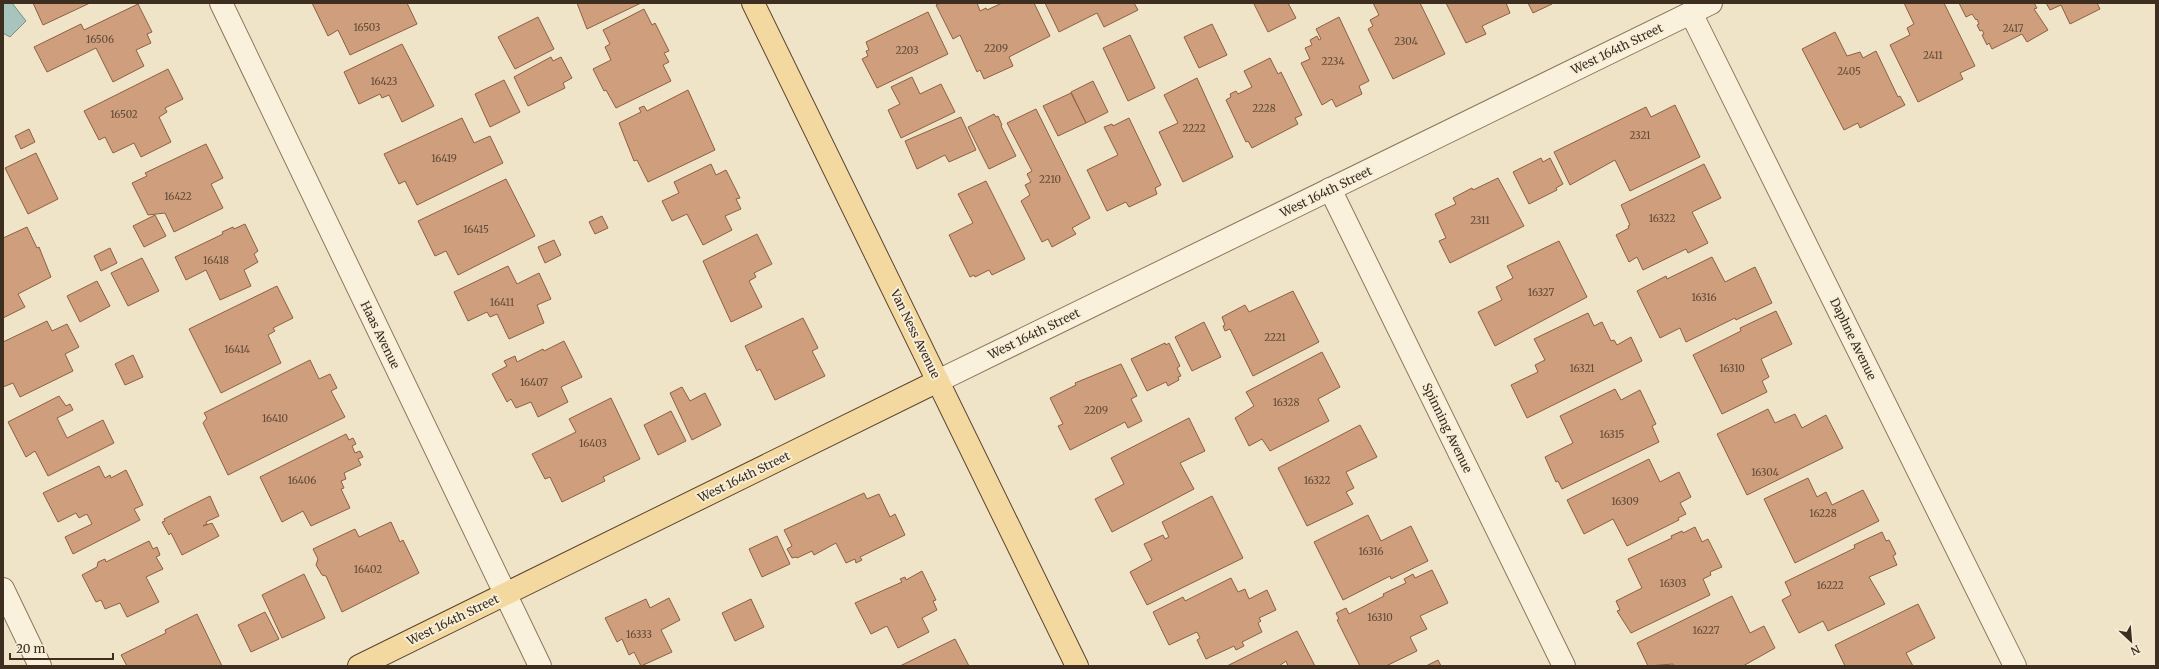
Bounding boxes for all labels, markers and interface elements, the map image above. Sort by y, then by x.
street label: West 164th Street [1568,20,1665,78]
house number: 16503 [353,21,381,34]
house number: 2417 [2003,22,2024,35]
house number: 16506 [86,33,114,46]
house number: 2304 [1394,35,1418,48]
house number: 2209 [984,42,1008,55]
house number: 2203 [895,44,919,57]
house number: 2411 [1923,49,1943,62]
house number: 2234 [1321,55,1345,68]
house number: 2405 [1837,65,1861,78]
house number: 16423 [370,75,398,88]
house number: 2228 [1252,102,1276,115]
house number: 16502 [110,108,138,121]
house number: 2222 [1182,122,1206,135]
house number: 2321 [1629,129,1651,142]
house number: 16419 [431,152,457,165]
street label: West 164th Street [1277,163,1374,221]
house number: 2210 [1039,173,1061,186]
house number: 16422 [164,190,192,203]
house number: 16322 [1649,212,1675,225]
house number: 2311 [1470,214,1490,227]
house number: 16415 [463,223,489,236]
house number: 16418 [203,254,229,267]
street label: Van Ness Avenue [887,286,943,381]
house number: 16327 [1528,286,1554,299]
house number: 16316 [1691,291,1717,304]
street label: Daphne Avenue [1827,295,1880,382]
house number: 16411 [490,296,515,309]
street label: Haas Avenue [358,299,403,371]
street label: West 164th Street [985,305,1082,363]
house number: 2221 [1264,331,1286,344]
house number: 16414 [224,343,250,356]
house number: 16321 [1569,362,1595,375]
house number: 16310 [1719,362,1745,375]
house number: 16407 [520,376,548,389]
street label: Spinning Avenue [1419,380,1476,475]
house number: 16328 [1273,396,1299,409]
house number: 2209 [1084,404,1108,417]
house number: 16410 [262,412,288,425]
house number: 16315 [1600,428,1625,441]
house number: 16403 [579,437,607,450]
street label: West 164th Street [695,448,792,506]
house number: 16304 [1751,466,1779,479]
house number: 16406 [288,474,316,487]
house number: 16322 [1304,474,1330,487]
house number: 16309 [1611,495,1639,508]
house number: 16228 [1809,507,1837,520]
house number: 16316 [1358,545,1384,558]
house number: 16402 [354,563,382,576]
house number: 16303 [1660,577,1687,590]
house number: 16222 [1816,579,1844,592]
street label: West 164th Street [404,591,501,649]
house number: 16310 [1367,611,1393,624]
north arrow [2111,621,2151,661]
house number: 16227 [1693,624,1720,637]
house number: 16333 [626,628,652,641]
scale bar [10,635,113,661]
text: 20 m [16,641,45,656]
text: N [2128,642,2142,658]

